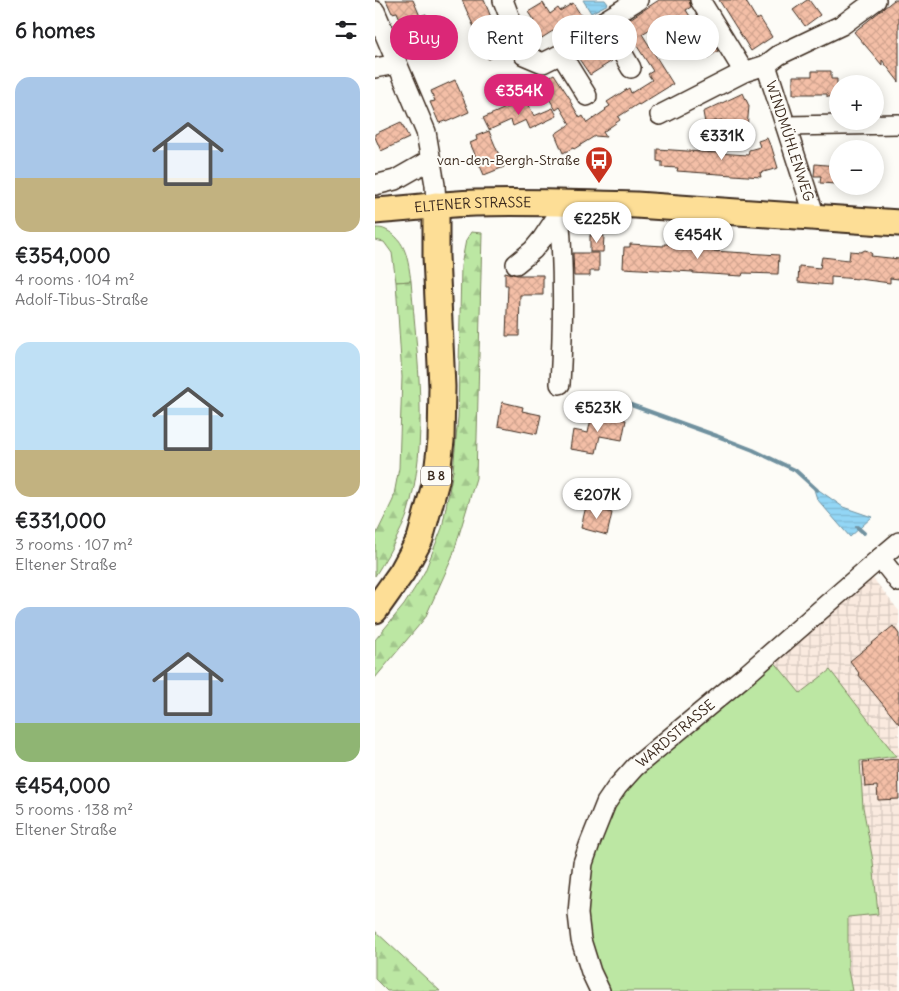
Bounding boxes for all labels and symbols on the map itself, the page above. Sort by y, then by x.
pin: €354K [484,74,554,116]
street label: WINDMÜHLENWEG [762,78,818,204]
pin: €331K [687,119,757,161]
bus stop icon: van-den-Bergh-Straße [584,145,614,184]
place label: van-den-Bergh-Straße [437,151,580,169]
street label: ELTENER STRASSE [413,193,531,217]
pin: €225K [562,202,632,244]
pin: €454K [663,218,733,260]
pin: €523K [563,390,633,433]
road number: B 8 [421,466,451,486]
pin: €207K [562,478,632,520]
street label: WARDSTRASSE [632,696,718,771]

